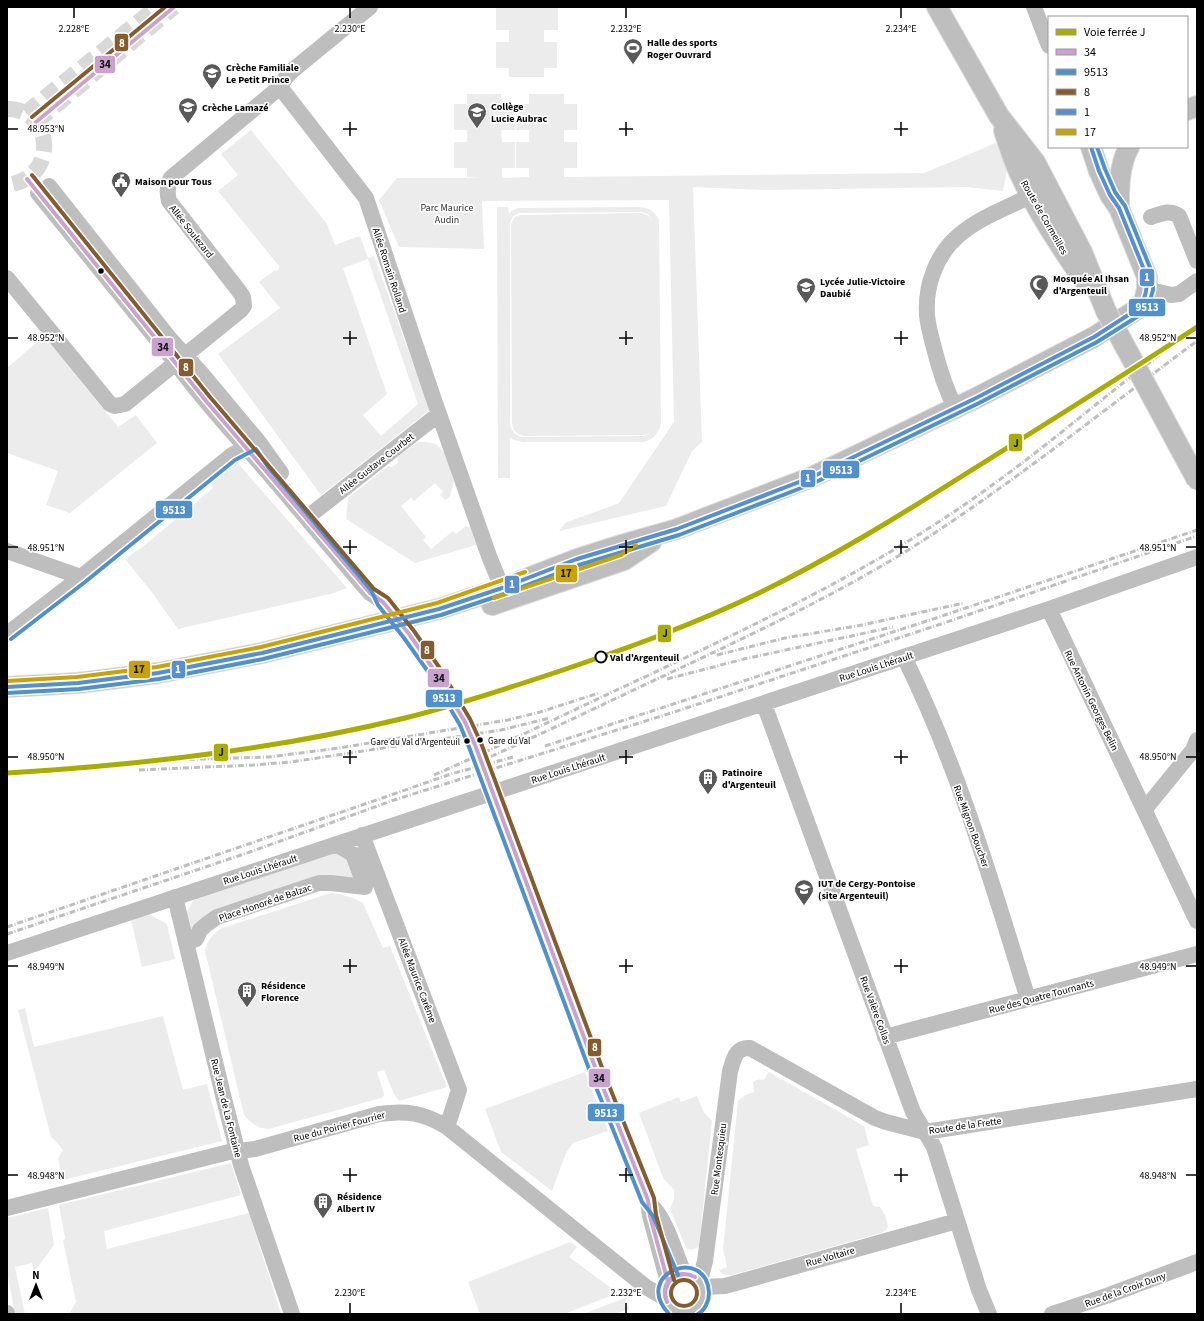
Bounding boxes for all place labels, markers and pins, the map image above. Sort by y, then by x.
place label: Halle des sports Roger Ouvrard [647,36,718,62]
sports icon: Halle des sports Roger Ouvrard [622,37,644,65]
place label: Crèche Familiale Le Petit Prince [226,61,299,87]
school or university icon: Crèche Familiale Le Petit Prince [201,62,223,90]
school or university icon: Crèche Lamazé [177,96,199,124]
place label: Collège Lucie Aubrac [491,100,547,126]
place label: Crèche Lamazé [202,101,268,115]
school or university icon: Collège Lucie Aubrac [466,101,488,129]
public building icon: Maison pour Tous [110,170,132,198]
place label: Maison pour Tous [135,175,212,189]
unlabelled marker [96,266,106,276]
place label: Mosquée Al Ihsan d'Argenteuil [1053,272,1129,298]
mosque icon: Mosquée Al Ihsan d'Argenteuil [1028,273,1050,301]
place label: Lycée Julie-Victoire Daubié [820,275,905,301]
school or university icon: Lycée Julie-Victoire Daubié [795,276,817,304]
marker: Val d'Argenteuil [594,650,608,664]
place label: Val d'Argenteuil [609,651,679,665]
marker: Gare du Val [475,735,485,745]
place label: Gare du Val [488,735,530,748]
place label: Gare du Val d'Argenteuil [371,736,460,749]
marker: Gare du Val d'Argenteuil [462,736,472,746]
place label: Patinoire d'Argenteuil [722,766,776,792]
building icon: Patinoire d'Argenteuil [697,767,719,795]
place label: IUT de Cergy-Pontoise (site Argenteuil) [818,877,916,903]
school or university icon: IUT de Cergy-Pontoise (site Argenteuil) [793,878,815,906]
place label: Résidence Florence [261,979,306,1005]
building icon: Résidence Florence [236,980,258,1008]
place label: Résidence Albert IV [336,1190,382,1216]
building icon: Résidence Albert IV [312,1191,334,1219]

